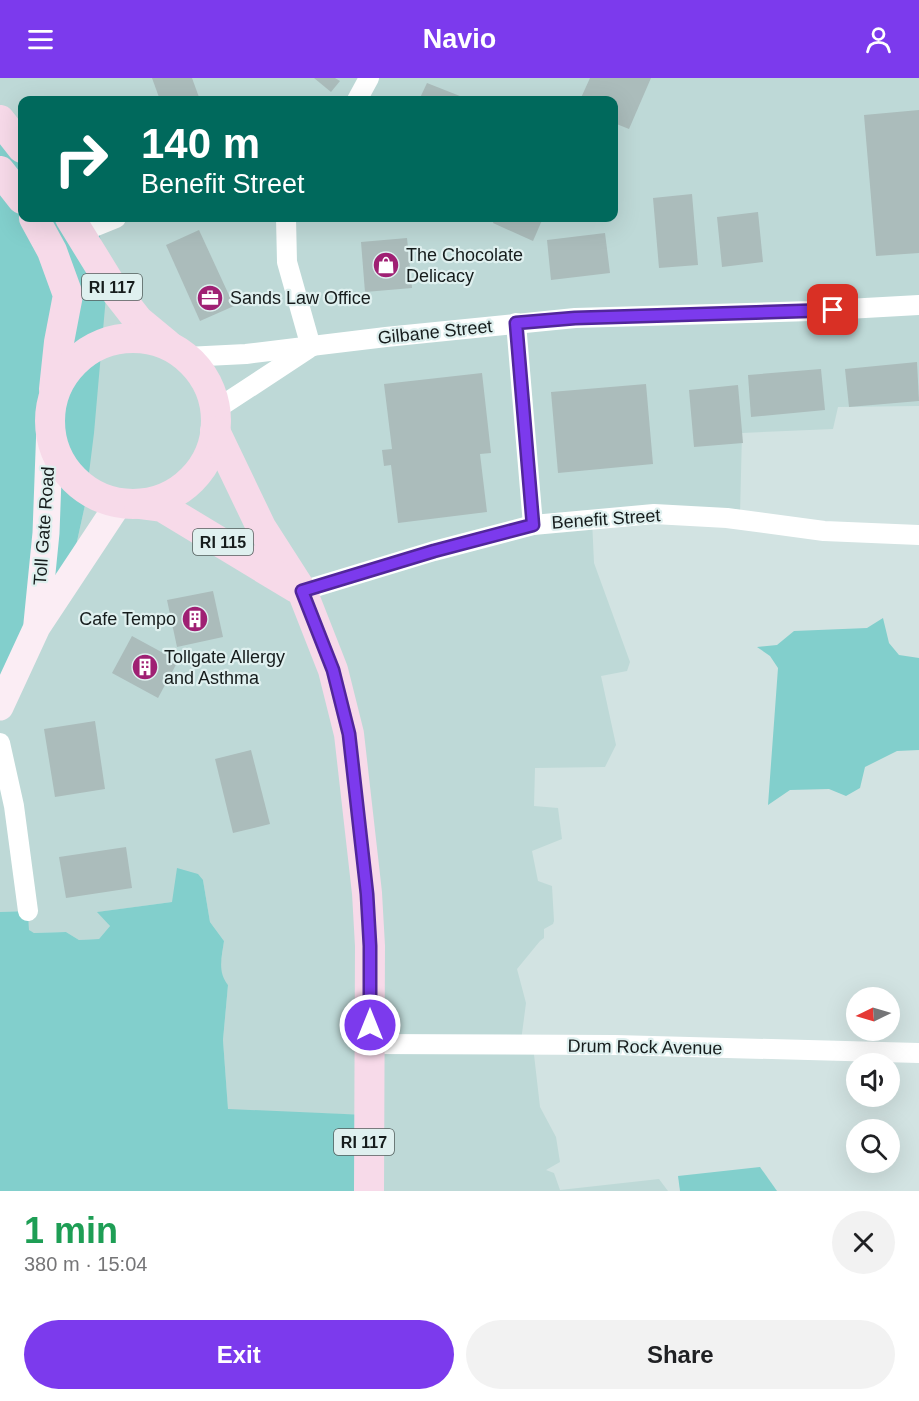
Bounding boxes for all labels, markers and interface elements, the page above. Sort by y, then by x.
icon: menu [24,23,57,56]
icon: person [862,23,895,56]
text: Navio [423,24,496,54]
icon: right [42,120,120,198]
text: 140 m [141,120,260,167]
text: Benefit Street [141,169,305,199]
place label: The Chocolate Delicacy [406,245,523,286]
shop icon: The Chocolate Delicacy [371,250,401,280]
road number: RI 117 [82,274,142,300]
office icon: Sands Law Office [195,283,225,313]
pin [807,284,858,335]
place label: Sands Law Office [230,288,371,308]
icon: arrive [816,293,849,326]
street label: Gilbane Street [377,316,493,348]
street label: Toll Gate Road [30,466,58,586]
street label: Benefit Street [551,505,661,533]
road number: RI 115 [193,529,253,555]
building icon: Cafe Tempo [180,604,210,634]
place label: Cafe Tempo [79,609,176,629]
place label: Tollgate Allergy and Asthma [164,647,285,688]
building icon: Tollgate Allergy and Asthma [130,652,160,682]
north arrow [846,987,900,1041]
map controls [846,987,900,1173]
position arrow [338,993,402,1057]
street label: Drum Rock Avenue [567,1036,723,1058]
button: sound [846,1053,900,1107]
button: search [846,1119,900,1173]
road number: RI 117 [334,1129,394,1155]
text: 1 min [24,1210,118,1251]
button: close [832,1211,895,1274]
text: 380 m · 15:04 [24,1253,147,1275]
button: Exit [24,1320,454,1389]
button: Share [466,1320,895,1389]

